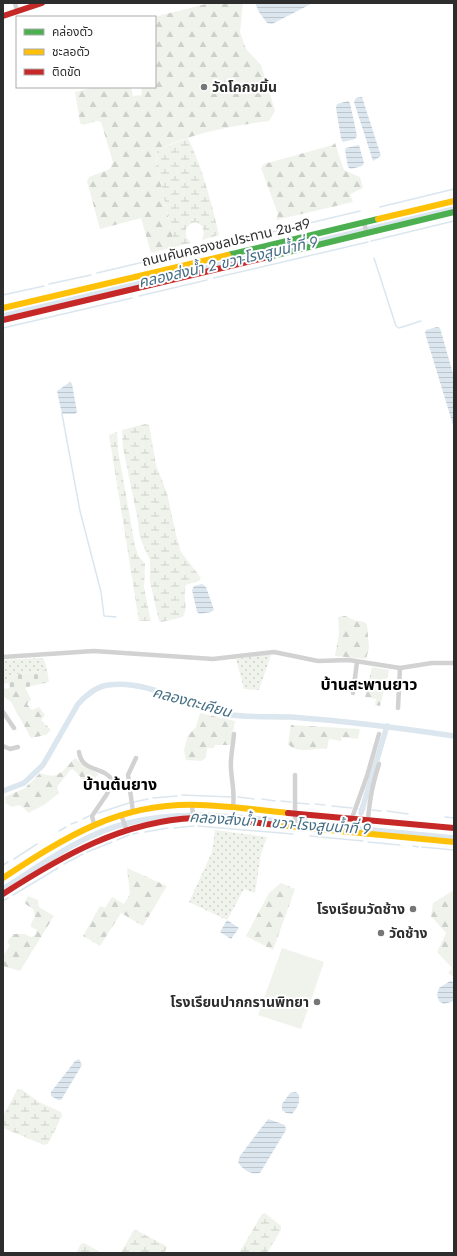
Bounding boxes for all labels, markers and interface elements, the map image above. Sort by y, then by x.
legend [16,16,156,88]
text: คล่องตัว [52,23,93,41]
text: ชะลอตัว [52,43,90,61]
text: ติดขัด [52,63,81,81]
place label: วัดโคกขมิ้น [212,77,277,97]
marker: วัดโคกขมิ้น [199,82,209,92]
street label: ถนนคันคลองชลประทาน 2ข-ส9 [140,213,312,271]
water label: คลองส่งน้ำ 2 ขวา-โรงสูบน้ำที่ 9 [136,231,320,293]
district label: บ้านสะพานยาว [321,673,417,696]
water label: คลองตะเคียน [150,681,235,723]
district label: บ้านต้นยาง [83,773,157,796]
water label: คลองส่งน้ำ 1 ขวา-โรงสูบน้ำที่ 9 [189,806,372,840]
place label: โรงเรียนวัดช้าง [317,899,405,919]
marker: โรงเรียนวัดช้าง [408,904,418,914]
place label: วัดช้าง [389,923,428,943]
marker: วัดช้าง [376,928,386,938]
place label: โรงเรียนปากกรานพิทยา [170,992,309,1012]
marker: โรงเรียนปากกรานพิทยา [312,997,322,1007]

